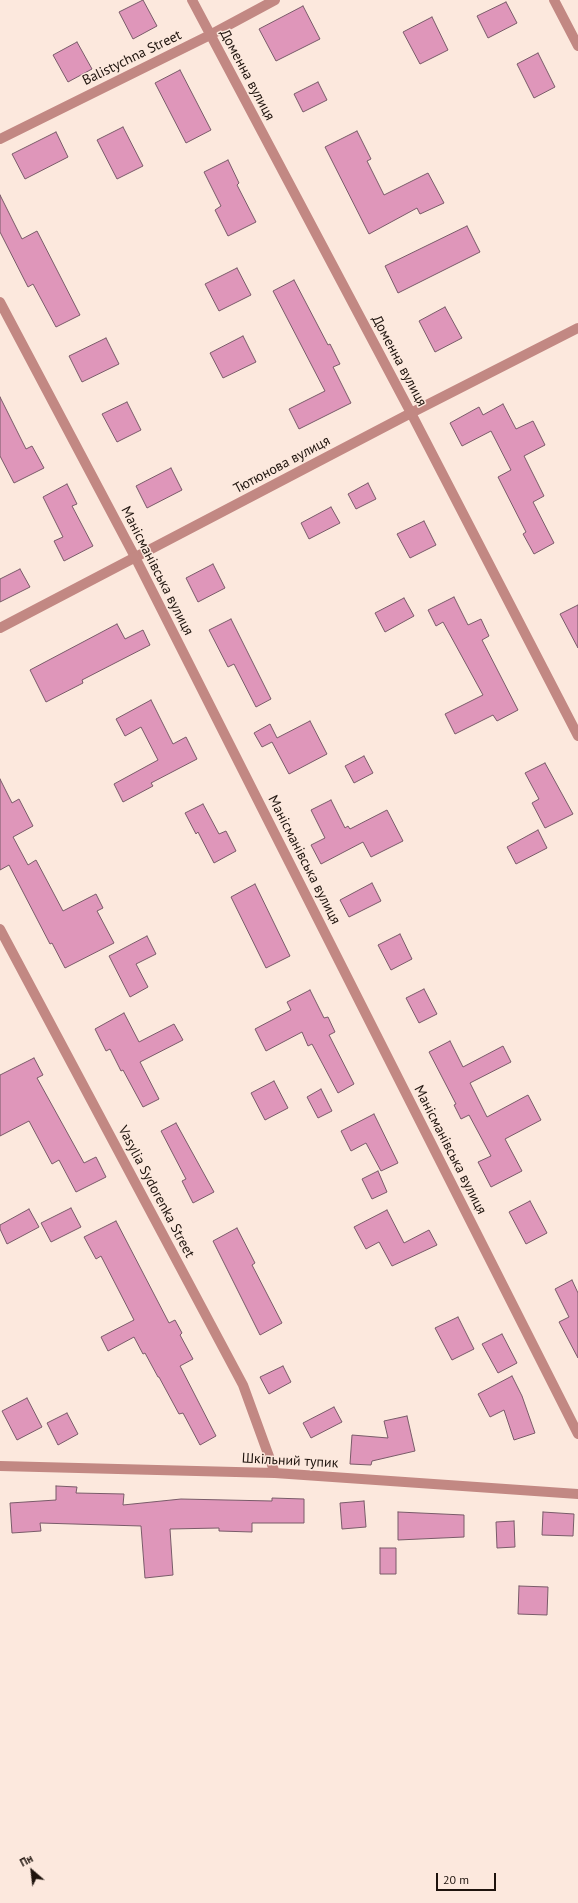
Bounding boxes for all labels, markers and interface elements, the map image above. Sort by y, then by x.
street label: Balistychna Street [80,27,184,89]
street label: Доменна вулиця [216,27,278,123]
street label: Доменна вулиця [368,313,430,409]
street label: Тютюнова вулиця [231,433,333,497]
street label: Манісманівська вулиця [117,504,197,638]
street label: Манісманівська вулиця [264,793,344,927]
street label: Манісманівська вулиця [410,1083,490,1217]
street label: Vasylia Sydorenka Street [114,1123,198,1261]
street label: Шкільний тупик [241,1450,339,1472]
north arrow [12,1851,52,1891]
text: Пн [17,1851,35,1870]
scale bar [438,1865,498,1891]
text: 20 m [443,1872,469,1887]

